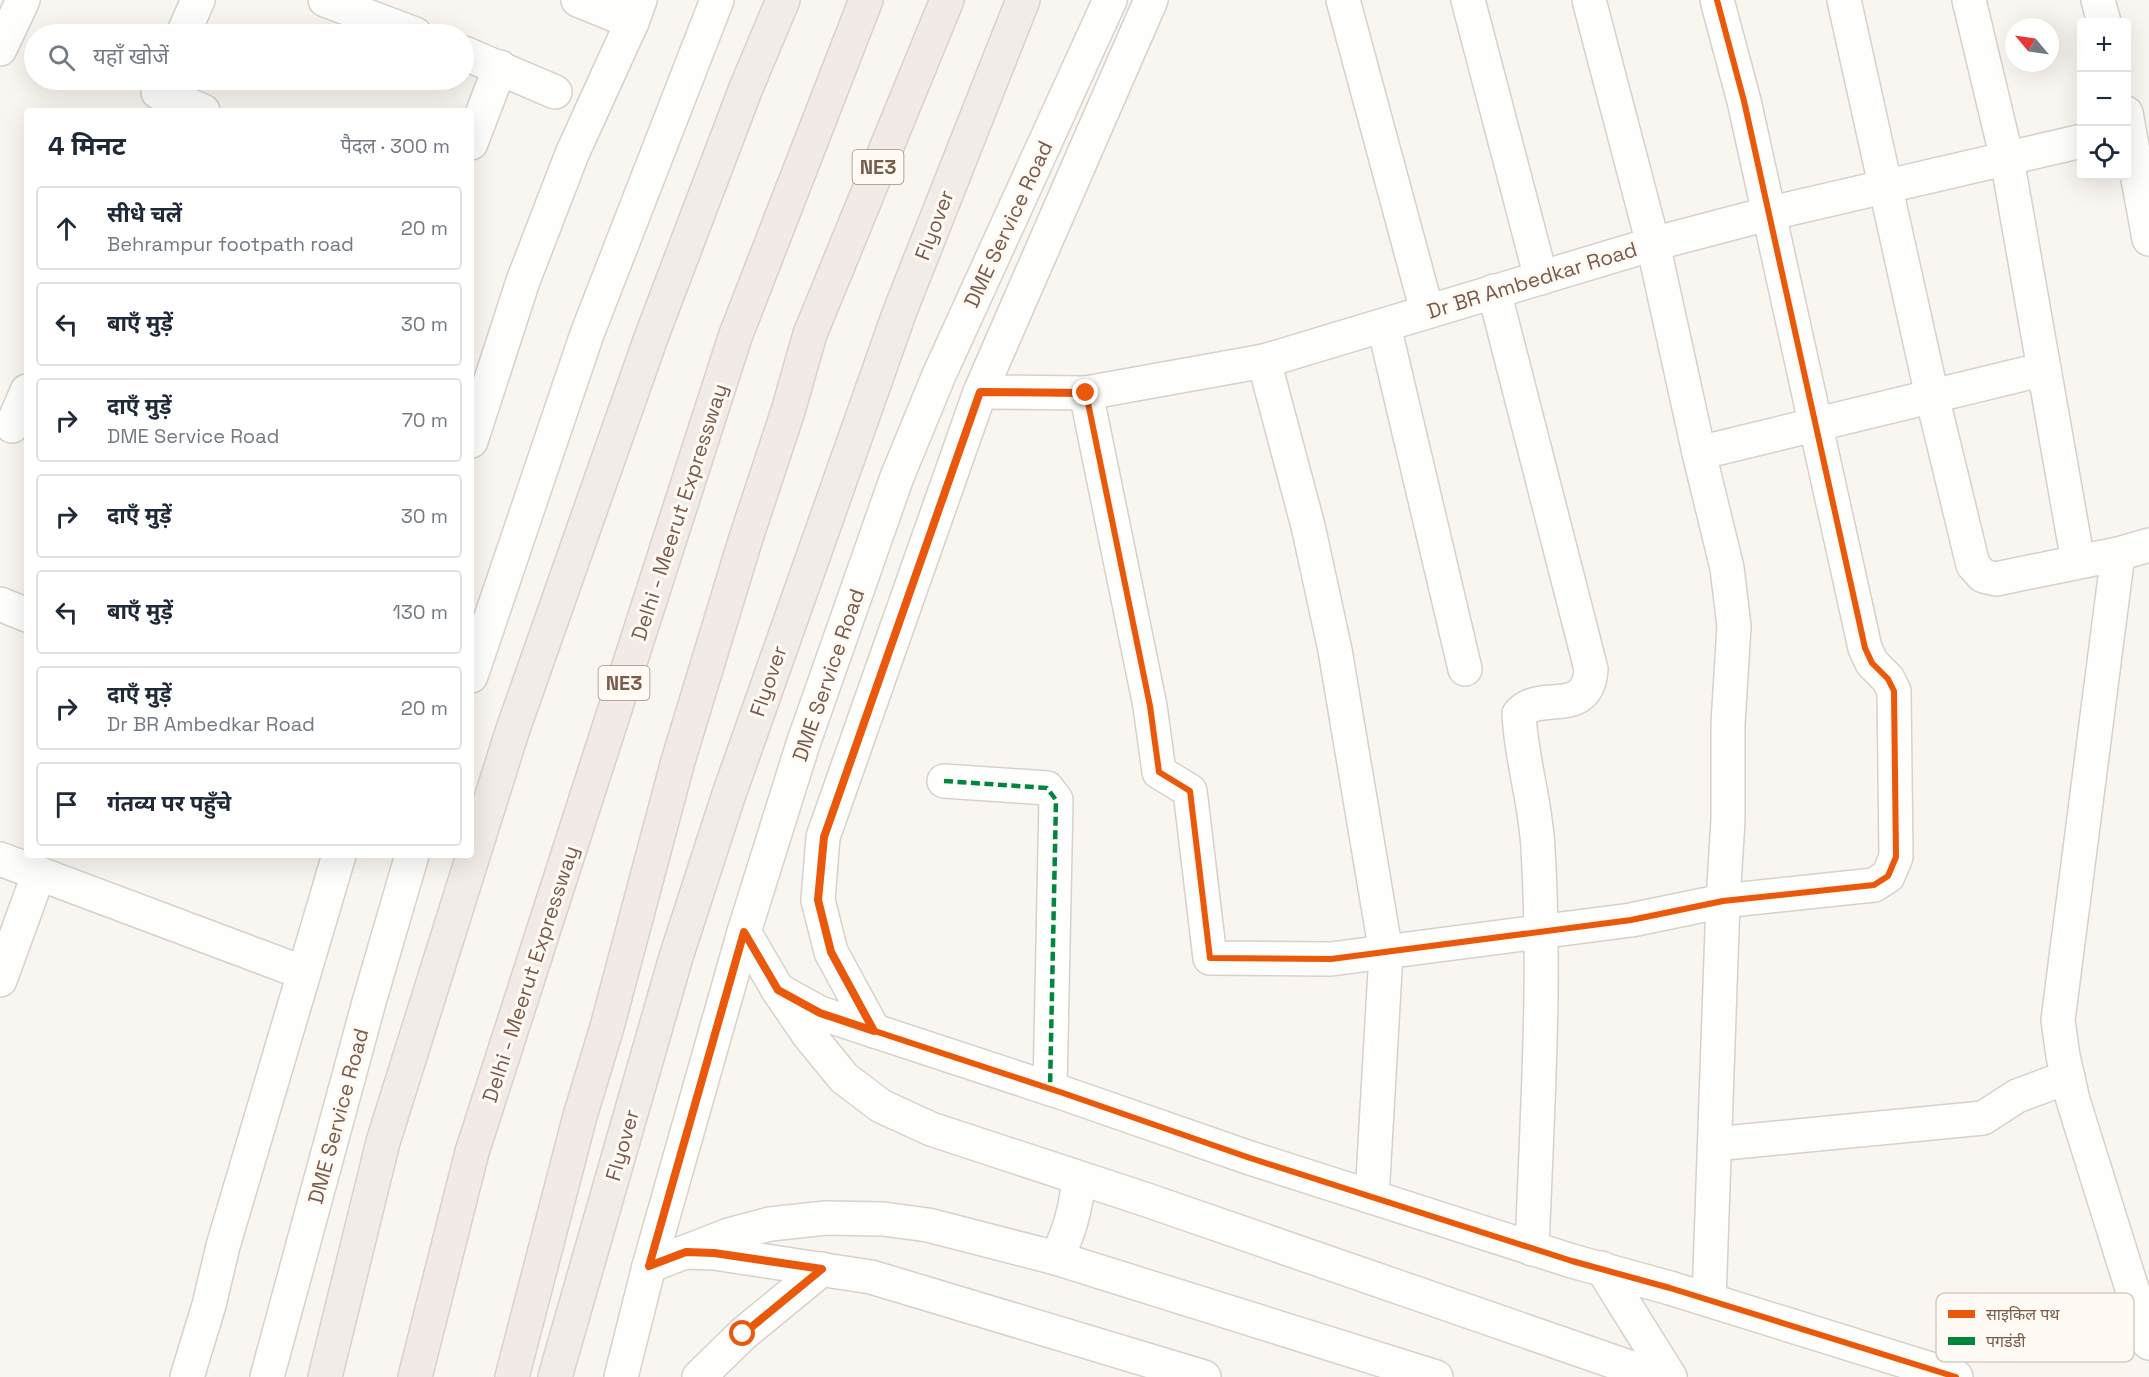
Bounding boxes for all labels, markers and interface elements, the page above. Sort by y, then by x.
north arrow [2005,18,2059,72]
map controls [2077,18,2131,180]
button: + [2077,18,2131,72]
search box [24,24,474,90]
icon: search [45,41,78,74]
text: यहाँ खोजें [93,42,169,70]
button: − [2077,72,2131,126]
button: locate [2077,126,2131,180]
text: 4 मिनट [48,129,126,163]
text: पैदल · 300 m [340,133,450,159]
street label: DME Service Road [958,136,1058,312]
road number: NE3 [852,150,904,184]
street label: Flyover [908,186,960,264]
text: सीधे चलें [107,200,182,228]
icon: ahead [50,212,83,245]
text: 20 m [401,215,448,241]
text: Behrampur footpath road [107,231,354,257]
street label: Dr BR Ambedkar Road [1424,235,1640,325]
icon: left [50,308,83,341]
text: बाएँ मुड़ें [107,309,173,337]
text: 30 m [401,311,448,337]
route end [1072,379,1098,405]
street label: Delhi - Meerut Expressway [625,380,733,644]
text: दाएँ मुड़ें [107,392,172,420]
icon: right [50,404,83,437]
text: 70 m [402,407,448,433]
text: DME Service Road [107,423,279,449]
icon: right [50,500,83,533]
text: दाएँ मुड़ें [107,501,172,529]
text: 30 m [401,503,448,529]
street label: DME Service Road [786,585,870,765]
icon: left [50,596,83,629]
text: बाएँ मुड़ें [107,597,173,625]
text: 130 m [392,599,448,625]
street label: Flyover [743,642,793,720]
road number: NE3 [598,666,650,700]
text: दाएँ मुड़ें [107,680,172,708]
icon: right [50,692,83,725]
text: 20 m [401,695,448,721]
text: Dr BR Ambedkar Road [107,711,315,737]
icon: arrive [50,788,83,821]
text: गंतव्य पर पहुँचे [107,789,231,817]
street label: Delhi - Meerut Expressway [476,842,584,1106]
street label: DME Service Road [302,1025,374,1207]
street label: Flyover [599,1106,645,1184]
legend [1936,1293,2134,1362]
text: साइकिल पथ [1986,1304,2060,1325]
route start [729,1320,755,1346]
text: पगडंडी [1986,1331,2026,1352]

